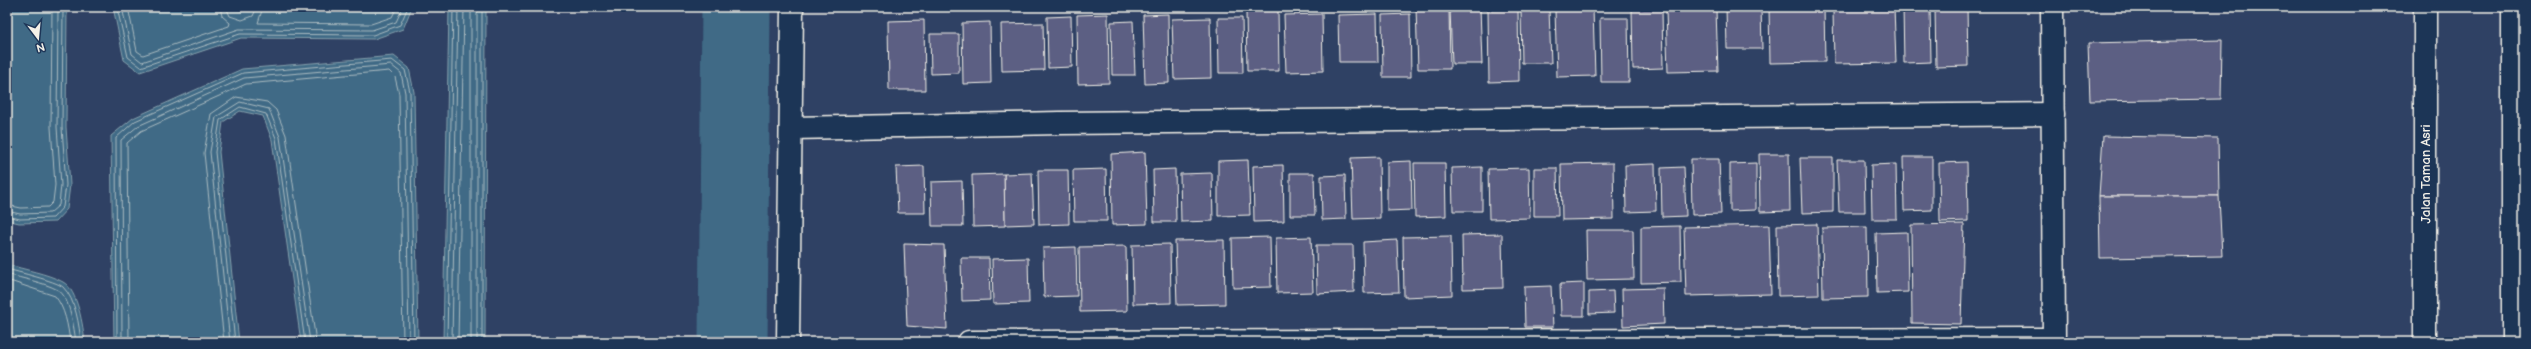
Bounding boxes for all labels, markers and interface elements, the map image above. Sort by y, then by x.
north arrow [18,18,58,58]
text: N [35,40,46,55]
street label: Jalan Taman Asri [2418,125,2434,223]

